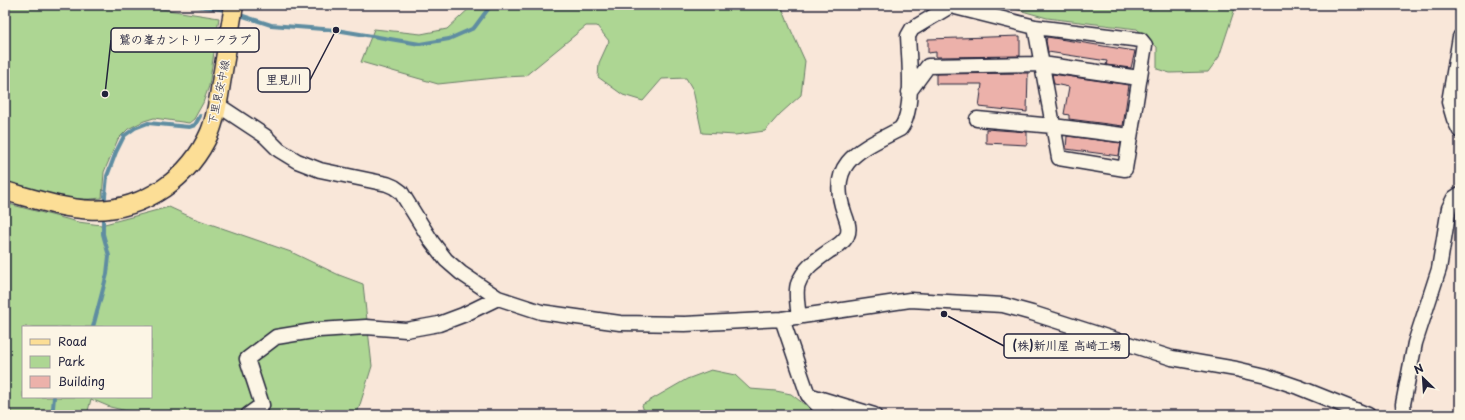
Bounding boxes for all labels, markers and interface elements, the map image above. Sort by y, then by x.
callout: 鷲の峯カントリークラブ [111,28,259,52]
text: 鷲の峯カントリークラブ [119,30,251,48]
street label: 下里見安中線 [203,58,233,126]
callout: 里見川 [258,68,310,92]
text: 里見川 [266,70,302,88]
legend [22,326,152,398]
text: Road [58,332,87,350]
callout: (株)新川屋 高崎工場 [1004,334,1129,358]
text: (株)新川屋 高崎工場 [1013,336,1121,354]
text: Park [58,352,85,370]
north arrow [1403,358,1443,398]
text: N [1411,359,1426,378]
text: Building [58,372,105,390]

